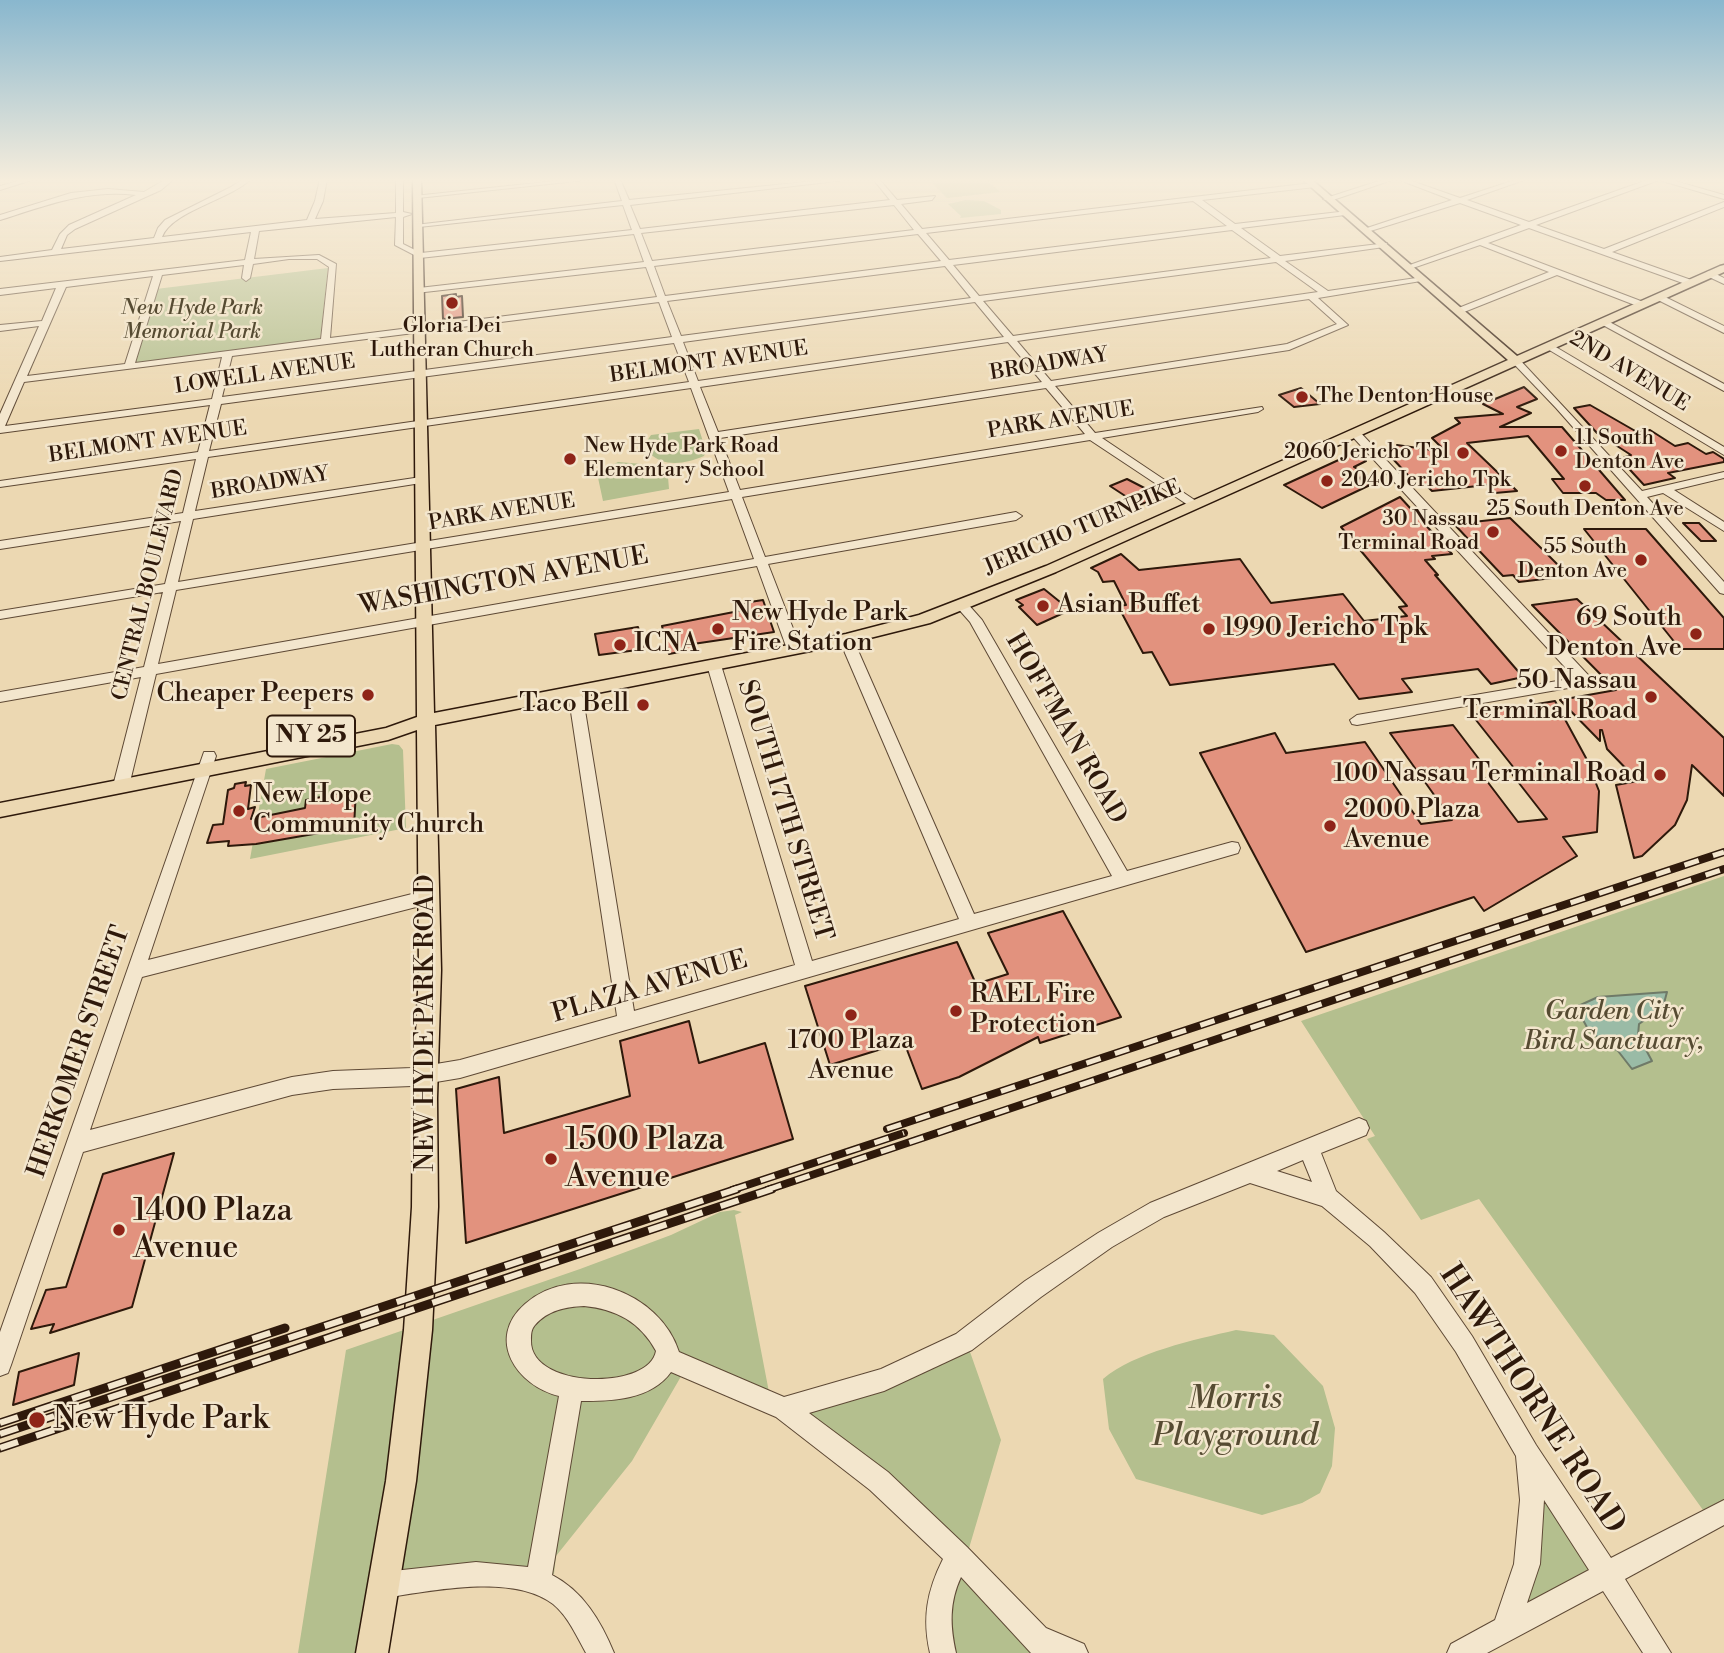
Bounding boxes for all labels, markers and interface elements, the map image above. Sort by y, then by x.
marker: Gloria Dei Lutheran Church [444,295,460,311]
park label: New Hyde Park Memorial Park [121,296,263,346]
place label: Gloria Dei Lutheran Church [370,314,534,364]
street label: 2ND AVENUE [1564,326,1694,418]
street label: BELMONT AVENUE [608,337,810,389]
street label: BROADWAY [988,343,1110,387]
street label: LOWELL AVENUE [173,350,357,400]
place label: The Denton House [1316,384,1493,410]
marker: The Denton House [1294,389,1310,405]
street label: PARK AVENUE [986,397,1136,445]
street label: BELMONT AVENUE [47,417,249,469]
place label: 11 South Denton Ave [1575,426,1684,476]
place label: New Hyde Park Road Elementary School [584,434,779,484]
place label: 2060 Jericho Tpl [1284,440,1449,466]
marker: 11 South Denton Ave [1553,443,1569,459]
marker: 2060 Jericho Tpl [1455,445,1471,461]
marker: New Hyde Park Road Elementary School [562,451,578,467]
street label: BROADWAY [209,462,331,506]
street label: CENTRAL BOULEVARD [108,467,190,703]
place label: 2040 Jericho Tpk [1341,468,1511,494]
marker: 2040 Jericho Tpk [1319,473,1335,489]
street label: JERICHO TURNPIKE [981,475,1185,581]
marker: 25 South Denton Ave [1577,478,1593,494]
street label: PARK AVENUE [427,489,577,537]
place label: 25 South Denton Ave [1486,497,1684,523]
place label: 30 Nassau Terminal Road [1338,507,1479,557]
marker: 30 Nassau Terminal Road [1485,524,1501,540]
place label: 55 South Denton Ave [1518,535,1627,585]
street label: WASHINGTON AVENUE [357,541,651,623]
marker: 55 South Denton Ave [1633,552,1649,568]
place label: Asian Buffet [1057,590,1201,622]
place label: New Hyde Park Fire Station [732,598,907,660]
marker: Asian Buffet [1035,598,1051,614]
place label: 69 South Denton Ave [1547,603,1682,664]
place label: 1990 Jericho Tpk [1223,613,1427,645]
marker: New Hyde Park Fire Station [710,621,726,637]
marker: 1990 Jericho Tpk [1201,621,1217,637]
marker: 69 South Denton Ave [1688,626,1704,642]
street label: HOFFMAN ROAD [998,628,1132,830]
place label: ICNA [634,629,699,661]
marker: ICNA [612,637,628,653]
place label: 50 Nassau Terminal Road [1463,666,1637,728]
street label: SOUTH 17TH STREET [729,677,839,945]
place label: Cheaper Peepers [156,679,354,711]
marker: Cheaper Peepers [360,687,376,703]
place label: Taco Bell [519,689,629,721]
marker: 50 Nassau Terminal Road [1643,689,1659,705]
marker: Taco Bell [635,697,651,713]
road number: NY 25 [267,716,355,756]
place label: 100 Nassau Terminal Road [1333,759,1646,791]
marker: 100 Nassau Terminal Road [1652,767,1668,783]
place label: New Hope Community Church [253,780,484,842]
place label: 2000 Plaza Avenue [1344,795,1480,856]
marker: New Hope Community Church [231,803,247,819]
marker: 2000 Plaza Avenue [1322,818,1338,834]
street label: NEW HYDE PARK ROAD [411,874,443,1172]
street label: HERKOMER STREET [22,922,138,1182]
street label: PLAZA AVENUE [549,945,751,1031]
place label: RAEL Fire Protection [970,980,1096,1042]
park label: Garden City Bird Sanctuary, [1524,997,1704,1058]
marker: RAEL Fire Protection [948,1003,964,1019]
marker: 1700 Plaza Avenue [843,1007,859,1023]
place label: 1700 Plaza Avenue [788,1026,914,1088]
place label: 1500 Plaza Avenue [565,1122,725,1197]
marker: 1500 Plaza Avenue [543,1151,559,1167]
place label: 1400 Plaza Avenue [133,1193,293,1268]
marker: 1400 Plaza Avenue [111,1222,127,1238]
street label: HAWTHORNE ROAD [1430,1258,1632,1542]
park label: Morris Playground [1152,1381,1318,1456]
place label: New Hyde Park [53,1401,269,1439]
marker: New Hyde Park [27,1410,47,1430]

